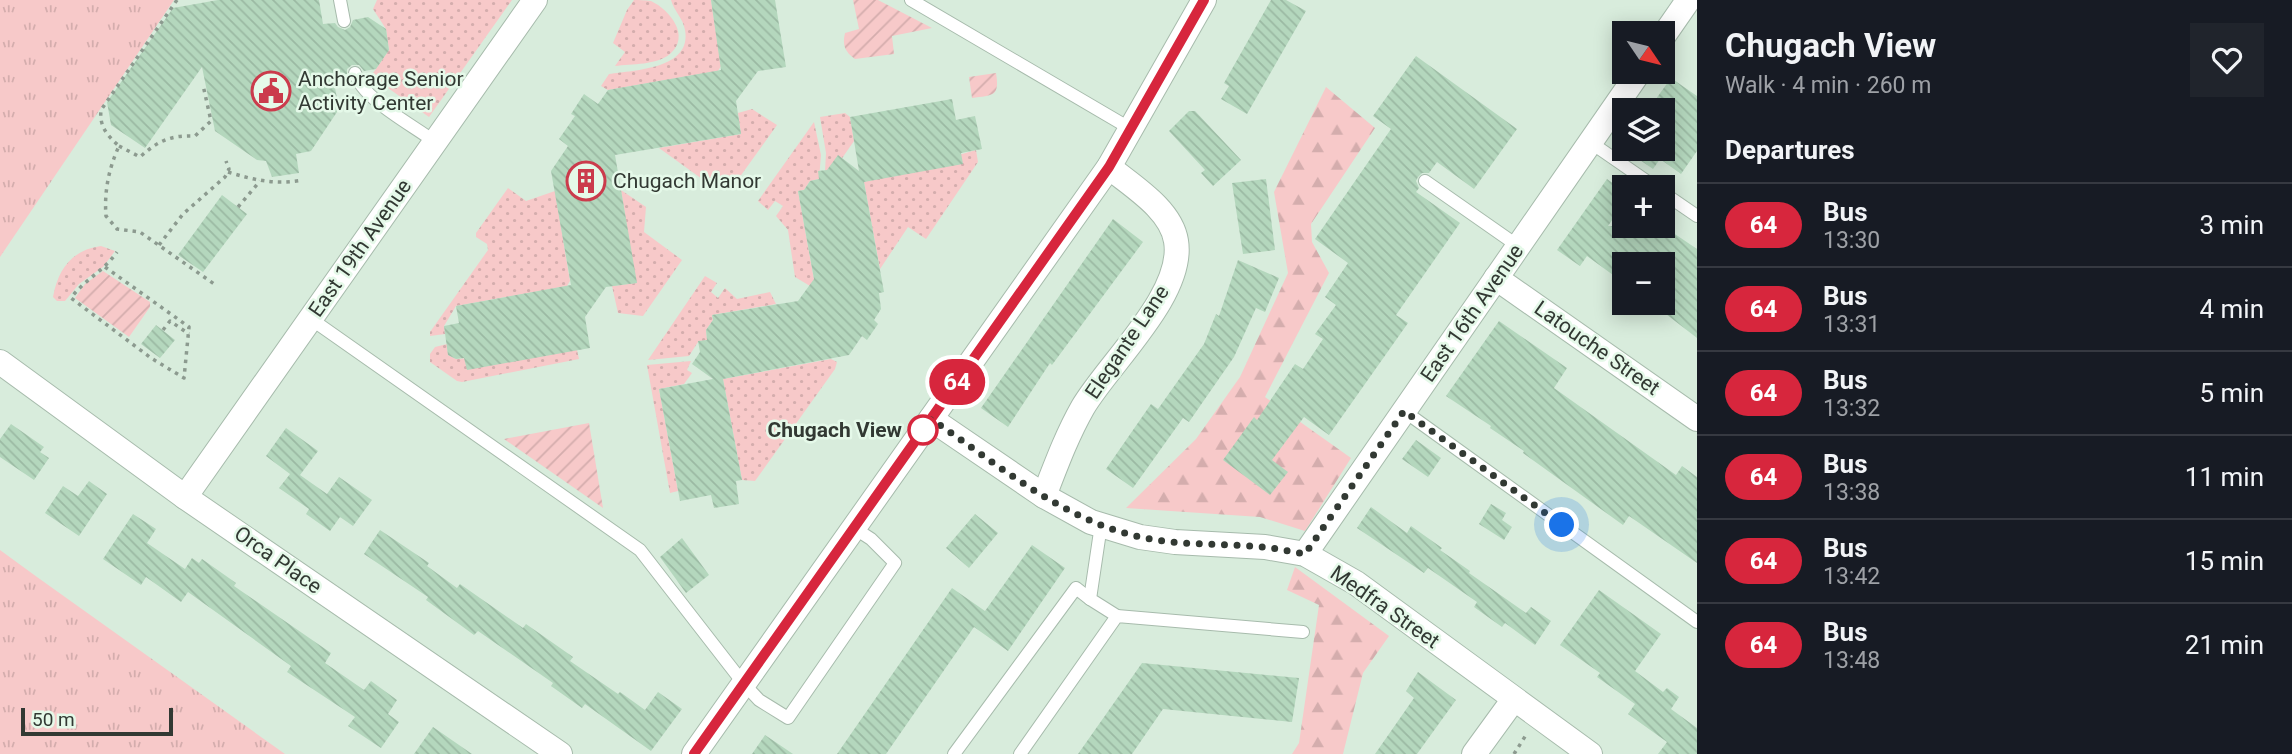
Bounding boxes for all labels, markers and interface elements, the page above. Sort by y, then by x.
north arrow [1612,21,1675,84]
map controls [1612,21,1675,315]
button: heart [2190,23,2264,97]
text: Chugach View [1725,26,1936,65]
place label: Anchorage Senior Activity Center [298,67,464,115]
public building icon: Anchorage Senior Activity Center [250,70,292,112]
text: Walk · 4 min · 260 m [1725,72,1931,99]
button: layers [1612,98,1675,161]
text: Departures [1725,135,1855,165]
building icon: Chugach Manor [565,160,607,202]
place label: Chugach Manor [613,169,761,193]
street label: East 19th Avenue [304,175,416,321]
button: + [1612,175,1675,238]
text: Bus [1823,197,1868,227]
text: 3 min [2199,210,2264,240]
text: 64 [1750,211,1777,239]
text: 13:30 [1823,227,1880,254]
street label: East 16th Avenue [1416,240,1528,386]
button: − [1612,252,1675,315]
street label: Elegante Lane [1080,281,1174,403]
text: Bus [1823,281,1868,311]
text: 4 min [2199,294,2264,324]
text: 64 [1750,295,1777,323]
street label: Latouche Street [1530,296,1664,400]
text: 13:31 [1823,311,1880,338]
line badge: 64 [926,359,988,405]
text: Bus [1823,365,1868,395]
text: 64 [943,368,971,396]
text: 5 min [2199,378,2264,408]
text: 64 [1750,379,1777,407]
text: 13:32 [1823,395,1880,422]
marker: Chugach View [908,415,938,445]
place label: Chugach View [768,418,903,442]
text: Bus [1823,449,1868,479]
text: 11 min [2185,462,2264,492]
text: 64 [1750,463,1777,491]
text: 13:38 [1823,479,1880,506]
your location [1544,507,1579,542]
street label: Orca Place [230,521,326,599]
text: Bus [1823,533,1868,563]
text: 15 min [2185,546,2264,576]
text: 64 [1750,547,1777,575]
street label: Medfra Street [1326,561,1444,653]
text: 13:42 [1823,563,1880,590]
text: Bus [1823,617,1868,647]
text: 21 min [2185,630,2264,660]
text: 64 [1750,631,1777,659]
text: 13:48 [1823,647,1880,674]
scale bar [21,705,173,737]
text: 50 m [32,708,75,731]

